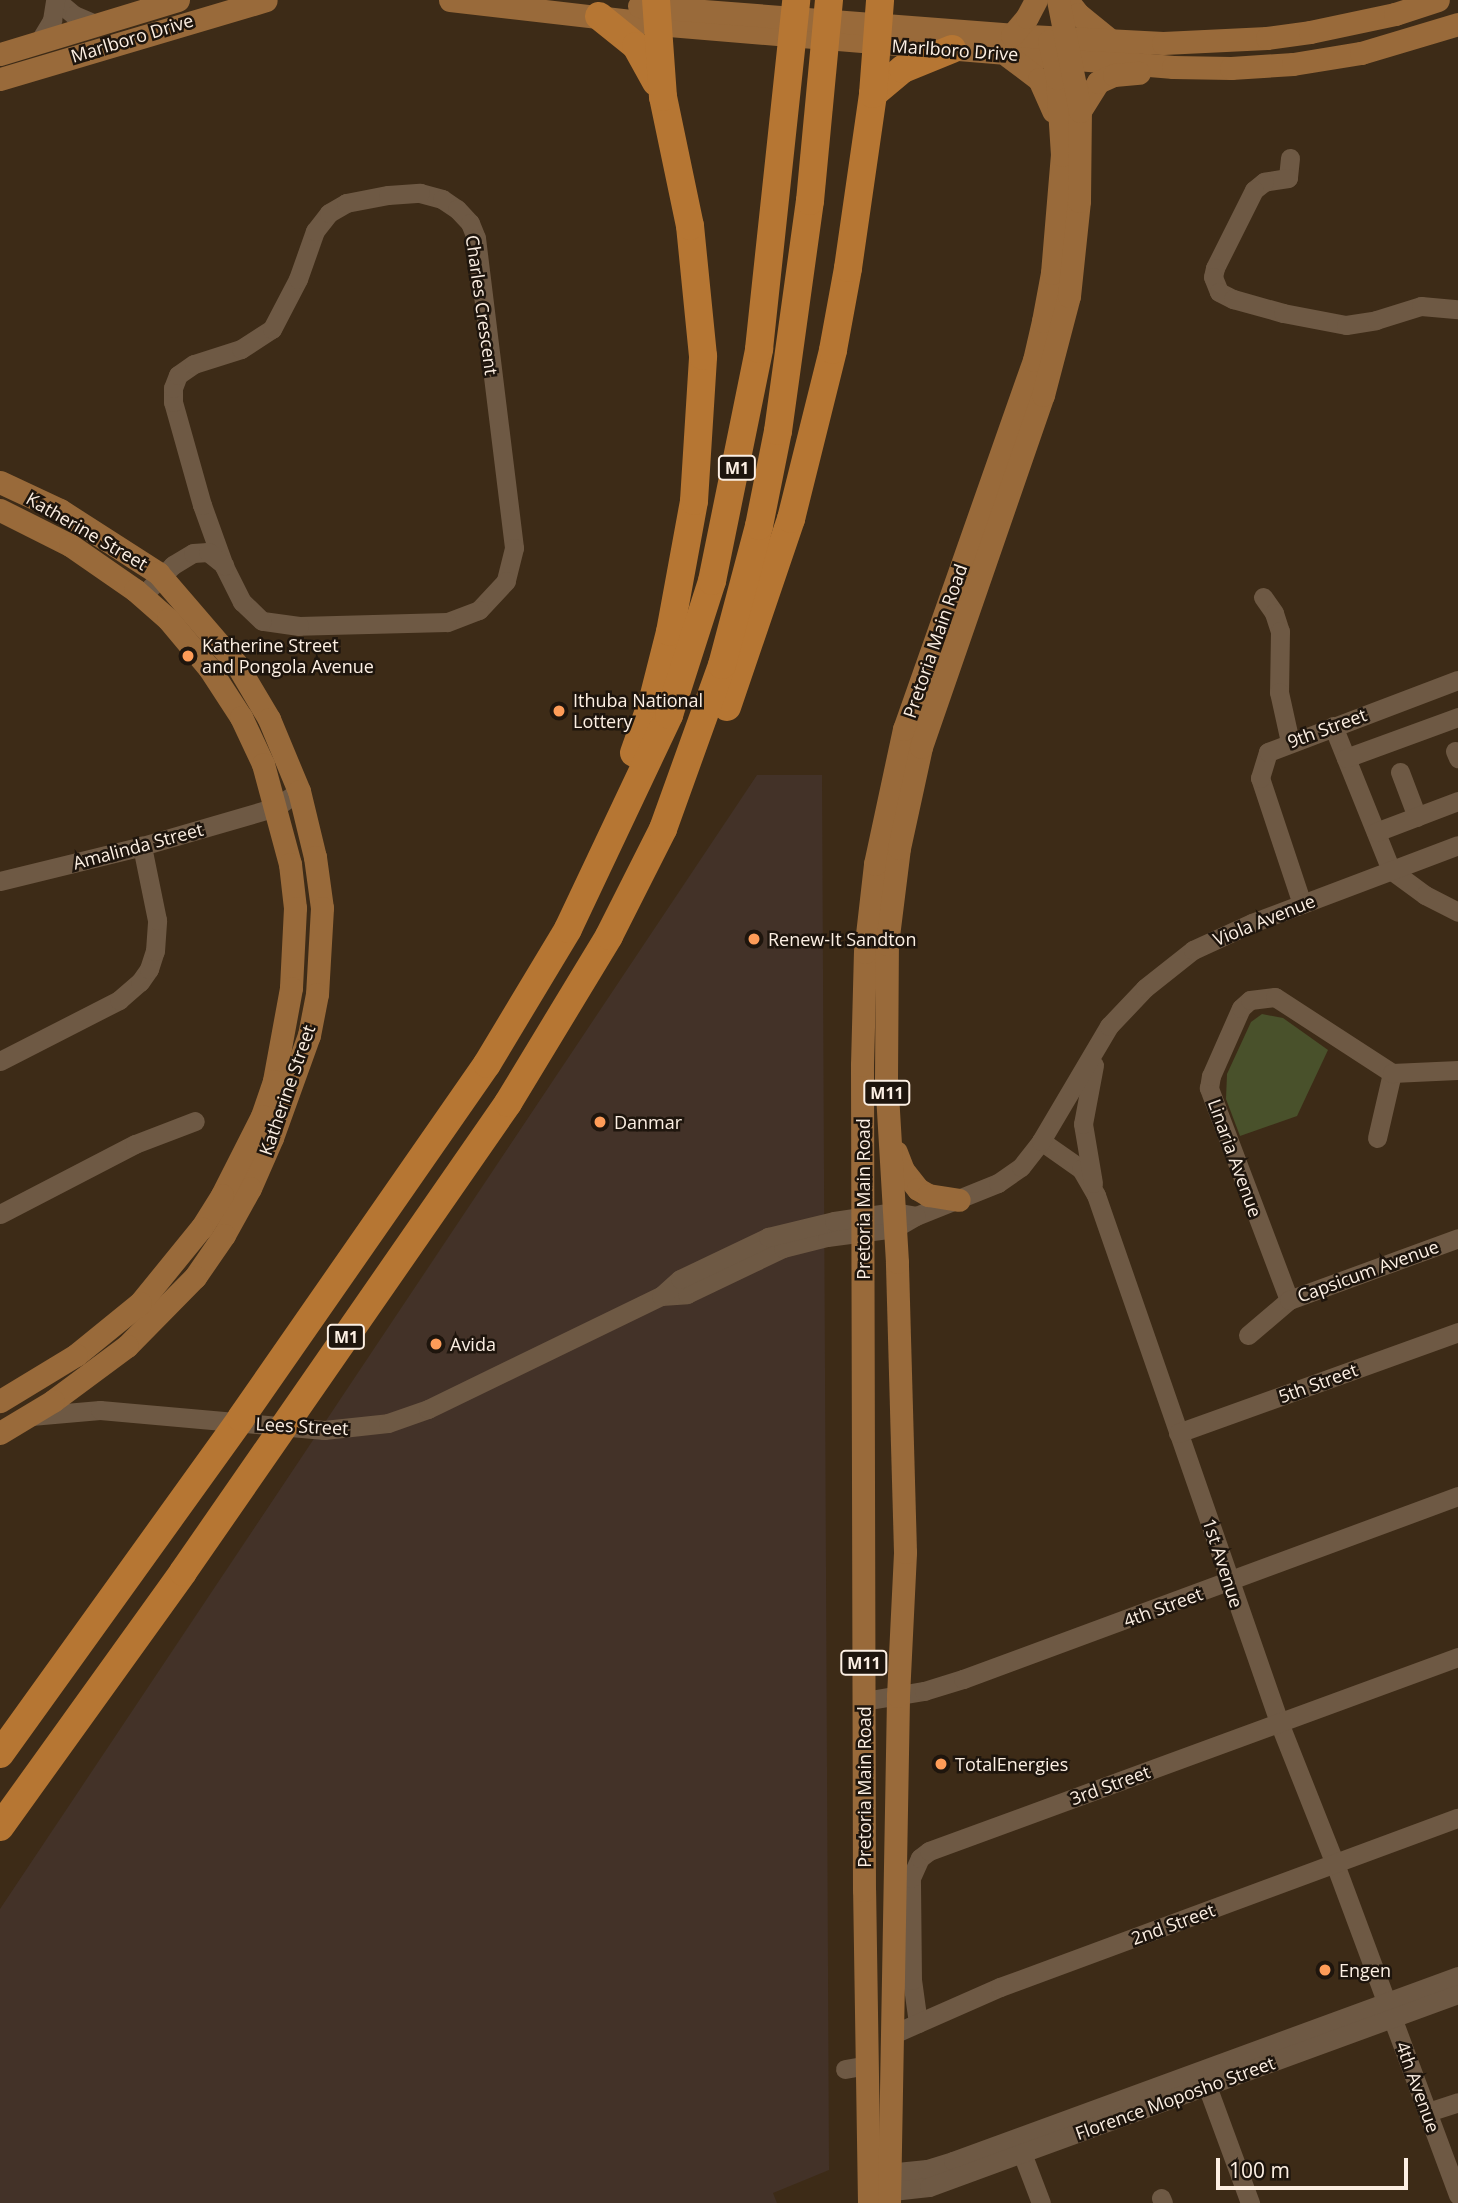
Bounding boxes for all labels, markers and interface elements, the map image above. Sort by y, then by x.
street label: Marlboro Drive [68,9,196,67]
street label: Marlboro Drive [891,35,1019,65]
street label: Charles Crescent [461,234,503,376]
road number: M1 [718,456,756,481]
street label: Katherine Street [22,488,152,574]
street label: Pretoria Main Road [898,561,972,721]
place label: Katherine Street and Pongola Avenue [202,635,374,678]
marker: Katherine Street and Pongola Avenue [180,648,196,664]
place label: Ithuba National Lottery [573,690,703,732]
marker: Ithuba National Lottery [551,703,567,719]
street label: 9th Street [1284,704,1370,752]
street label: Amalinda Street [70,818,206,874]
street label: Viola Avenue [1210,890,1318,950]
place label: Renew-It Sandton [768,928,916,950]
marker: Renew-It Sandton [746,931,762,947]
street label: Katherine Street [255,1022,319,1158]
road number: M11 [862,1080,912,1106]
street label: Linaria Avenue [1204,1096,1266,1220]
place label: Danmar [614,1111,682,1133]
marker: Danmar [592,1114,608,1130]
street label: Pretoria Main Road [852,1118,874,1280]
street label: Capsicum Avenue [1294,1235,1442,1307]
road number: M1 [327,1324,365,1350]
place label: Avida [450,1333,496,1355]
marker: Avida [428,1336,444,1352]
street label: 5th Street [1275,1359,1361,1407]
street label: Lees Street [255,1413,349,1439]
street label: 1st Avenue [1198,1516,1248,1610]
street label: 4th Street [1120,1583,1206,1631]
road number: M11 [840,1651,888,1676]
street label: Pretoria Main Road [853,1706,875,1868]
place label: TotalEnergies [955,1753,1068,1775]
marker: TotalEnergies [933,1756,949,1772]
street label: 3rd Street [1067,1761,1153,1809]
street label: 2nd Street [1128,1899,1218,1949]
place label: Engen [1339,1959,1391,1981]
marker: Engen [1317,1962,1333,1978]
street label: 4th Avenue [1392,2039,1444,2135]
street label: Florence Moposho Street [1072,2052,1278,2144]
scale bar [1220,2144,1412,2188]
text: 100 m [1229,2156,1290,2184]

